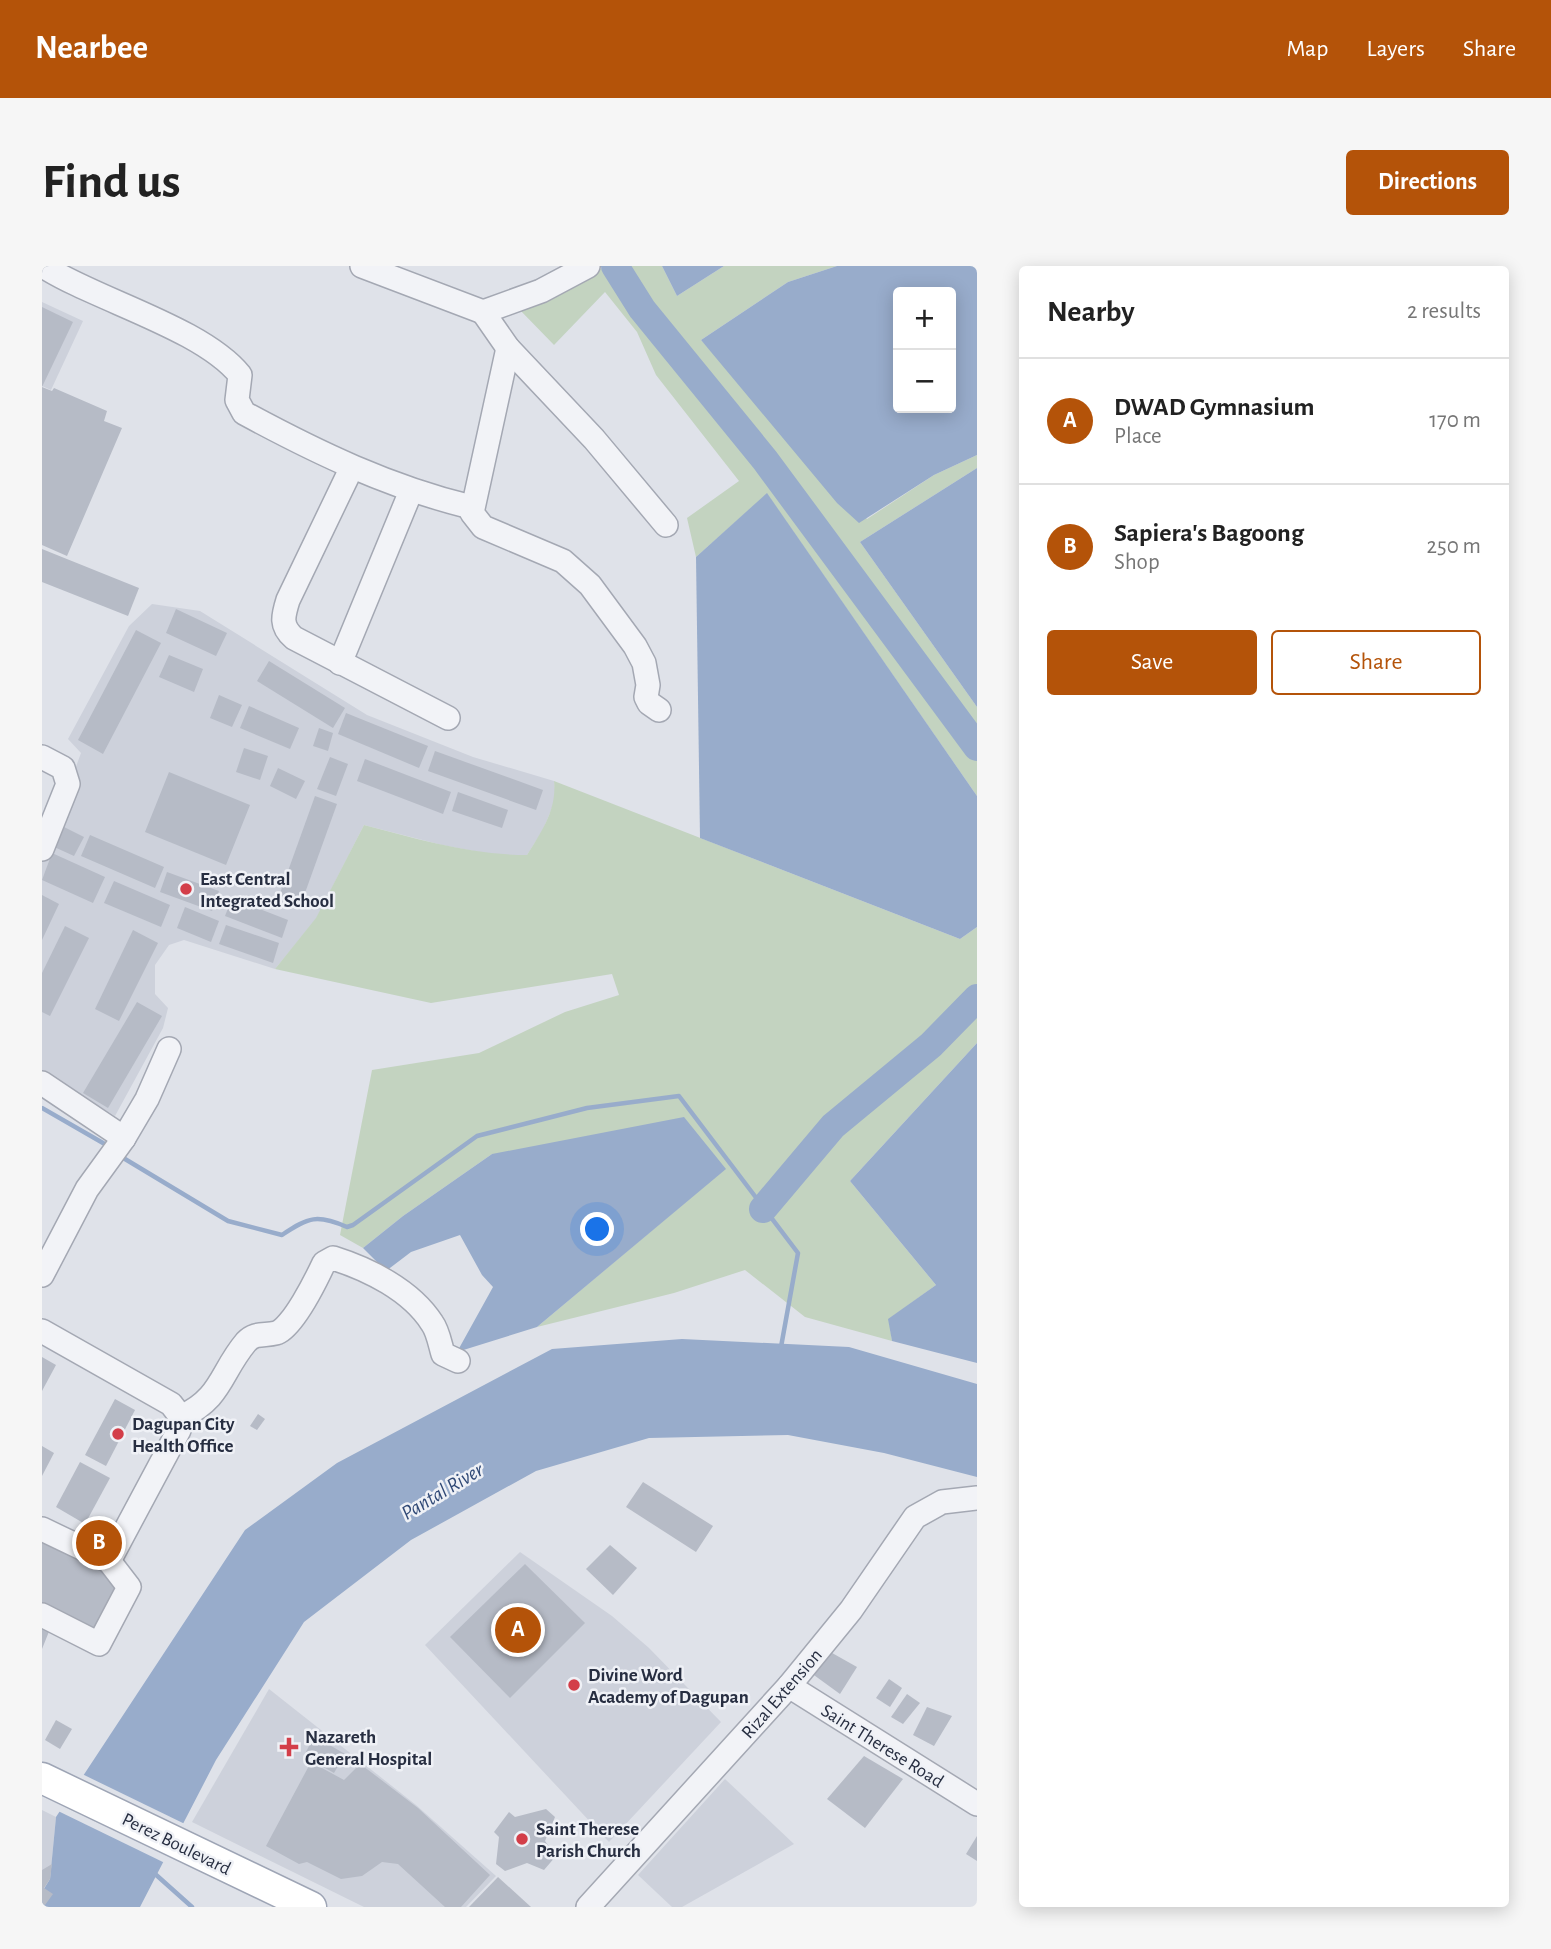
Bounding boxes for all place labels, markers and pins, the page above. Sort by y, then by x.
place label: East Central Integrated School [200,870,334,911]
marker: East Central Integrated School [178,881,194,897]
place label: Dagupan City Health Office [132,1415,235,1456]
marker: Dagupan City Health Office [110,1426,126,1442]
pin: B [76,1517,122,1569]
pin: A [495,1604,541,1656]
place label: Divine Word Academy of Dagupan [588,1666,749,1707]
marker: Divine Word Academy of Dagupan [566,1677,582,1693]
place label: Nazareth General Hospital [305,1728,432,1769]
marker: Nazareth General Hospital [279,1737,299,1757]
place label: Saint Therese Parish Church [536,1820,641,1861]
marker: Saint Therese Parish Church [514,1831,530,1847]

